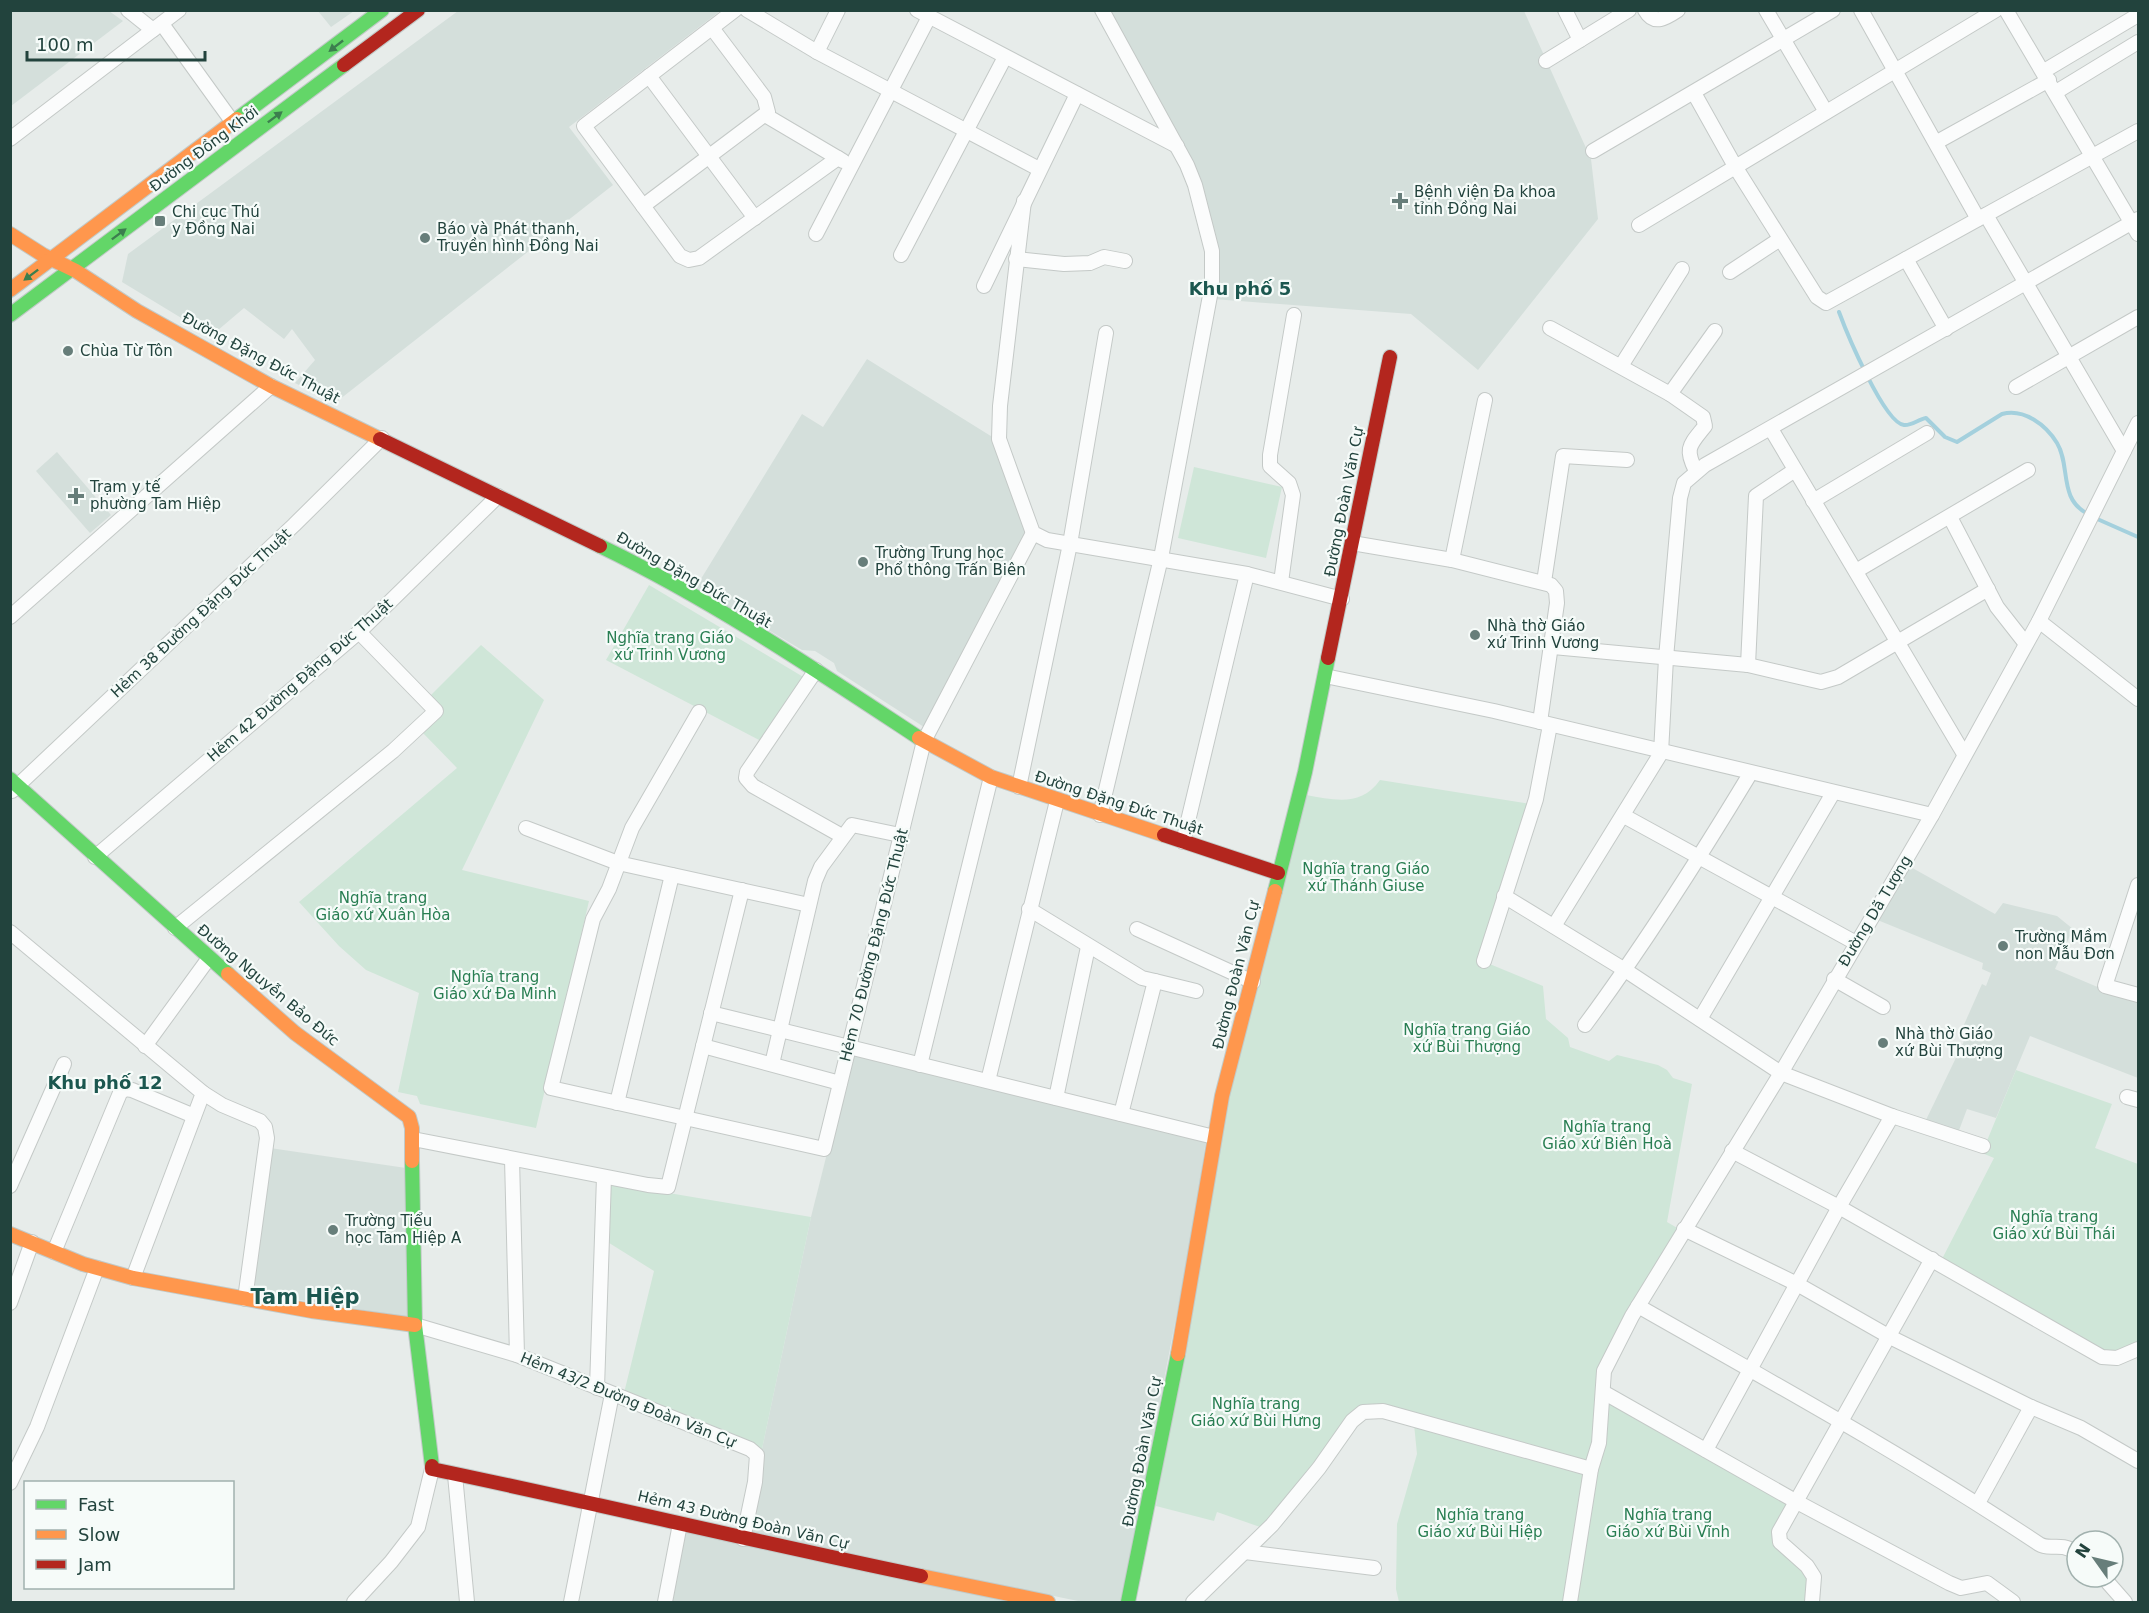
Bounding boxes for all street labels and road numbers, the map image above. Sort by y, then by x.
street label: Đường Đồng Khởi [146,102,262,196]
street label: Đường Đặng Đức Thuật [179,309,343,407]
street label: Đường Đoàn Văn Cự [1321,424,1368,578]
street label: Hẻm 38 Đường Đặng Đức Thuật [107,525,295,701]
street label: Đường Đặng Đức Thuật [613,528,775,632]
street label: Hẻm 42 Đường Đặng Đức Thuật [204,594,397,765]
street label: Đường Đặng Đức Thuật [1032,767,1206,839]
street label: Hẻm 70 Đường Đặng Đức Thuật [836,826,912,1064]
street label: Đường Dã Tượng [1835,852,1915,970]
street label: Đường Đoàn Văn Cự [1209,898,1263,1051]
street label: Đường Nguyễn Bảo Đức [193,920,343,1050]
street label: Hẻm 43/2 Đường Đoàn Văn Cự [518,1348,740,1452]
street label: Đường Đoàn Văn Cự [1119,1374,1166,1528]
street label: Hẻm 43 Đường Đoàn Văn Cự [636,1487,852,1553]

